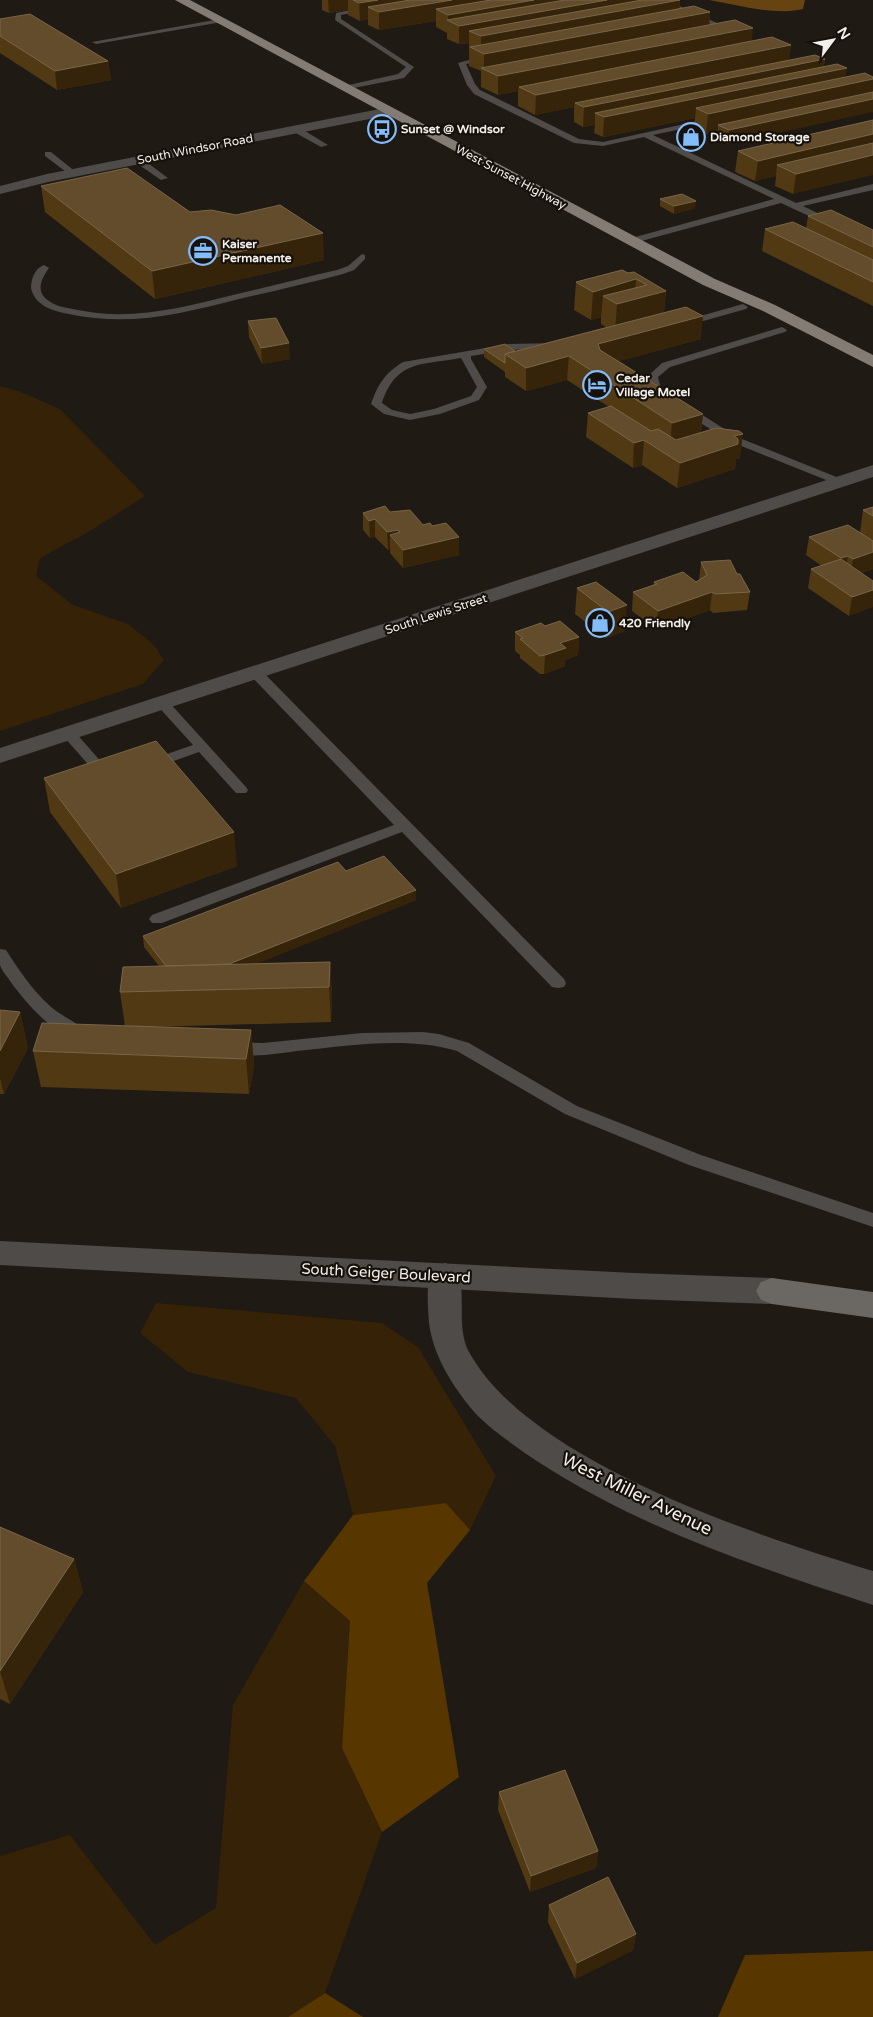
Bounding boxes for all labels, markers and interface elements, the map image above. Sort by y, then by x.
north arrow [808,15,858,65]
text: N [833,24,854,43]
bus stop icon: Sunset @ Windsor [367,114,397,144]
place label: Sunset @ Windsor [401,122,505,136]
shop icon: Diamond Storage [676,122,706,152]
place label: Diamond Storage [710,130,810,145]
street label: South Windsor Road [136,131,254,167]
street label: West Sunset Highway [453,142,569,212]
office icon: Kaiser Permanente [188,236,218,266]
place label: Kaiser Permanente [222,237,292,265]
hotel icon: Cedar Village Motel [582,370,612,400]
place label: Cedar Village Motel [616,371,690,400]
street label: South Lewis Street [383,591,489,637]
shop icon: 420 Friendly [585,608,615,638]
place label: 420 Friendly [619,616,691,631]
street label: South Geiger Boulevard [301,1260,471,1286]
street label: West Miller Avenue [558,1448,716,1540]

